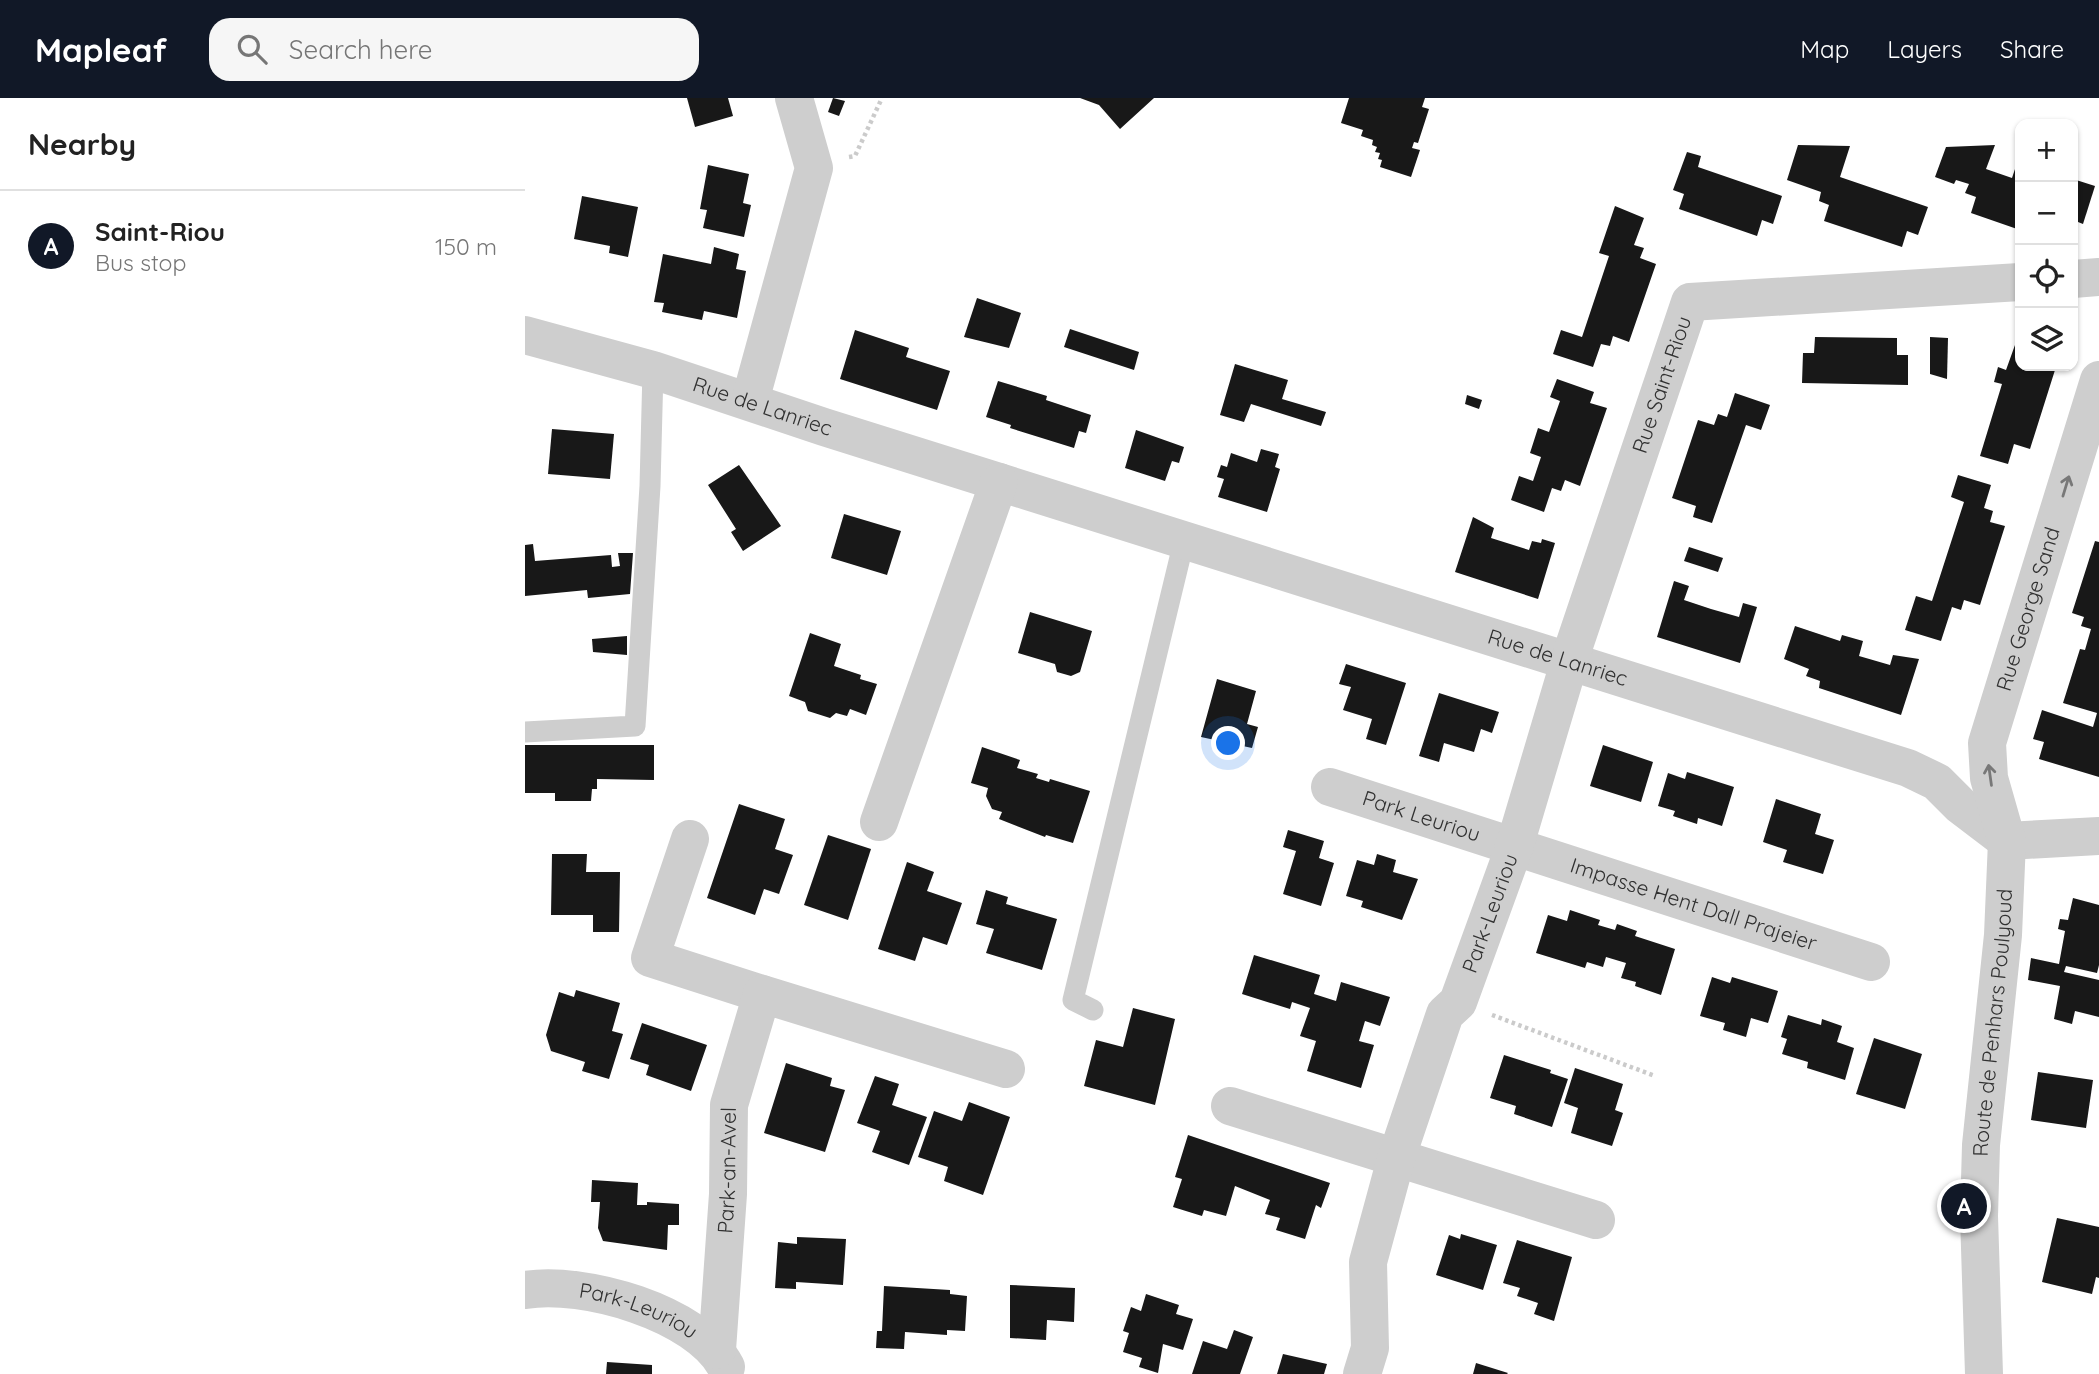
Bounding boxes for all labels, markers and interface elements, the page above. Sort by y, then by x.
search box [209,18,699,81]
text: Mapleaf [35,29,167,70]
icon: search [233,30,271,68]
text: Search here [289,33,432,66]
text: Map [1800,34,1849,64]
text: Layers [1887,34,1962,64]
text: Share [2000,34,2064,64]
map controls [2015,119,2078,371]
button: + [2015,119,2078,182]
text: Nearby [28,125,136,163]
button: − [2015,182,2078,245]
text: Saint-Riou [95,215,225,248]
text: A [44,232,58,261]
text: 150 m [435,232,497,261]
button: locate [2015,245,2078,308]
text: Bus stop [95,248,186,277]
button: layers [2015,308,2078,371]
street label: Rue Saint-Riou [1626,312,1696,456]
street label: Rue de Lanriec [690,370,836,441]
one-way arrow [2061,475,2074,497]
street label: Rue George Sand [1990,524,2065,694]
street label: Rue de Lanriec [1485,623,1631,691]
your location [1211,726,1245,760]
one-way arrow [1983,764,1996,787]
street label: Park Leuriou [1359,784,1484,847]
street label: Park-Leuriou [1456,850,1523,976]
street label: Impasse Hent Dall Prajeier [1567,852,1820,956]
street label: Route de Penhars Poulyoud [1967,888,2017,1157]
street label: Park-an-Avel [711,1107,741,1234]
pin: A [1941,1180,1987,1232]
street label: Park-Leuriou [577,1277,703,1344]

